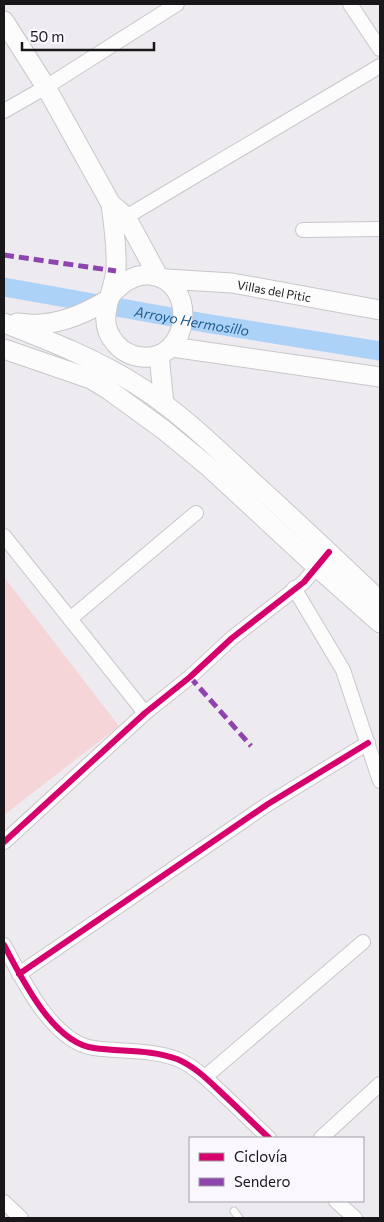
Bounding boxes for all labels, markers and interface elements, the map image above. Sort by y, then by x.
scale bar [22,20,155,52]
text: 50 m [30,27,64,45]
street label: Villas del Pitic [236,277,312,304]
water label: Arroyo Hermosillo [132,302,251,338]
legend [189,1137,364,1202]
text: Ciclovía [234,1147,287,1165]
text: Sendero [234,1172,291,1190]

